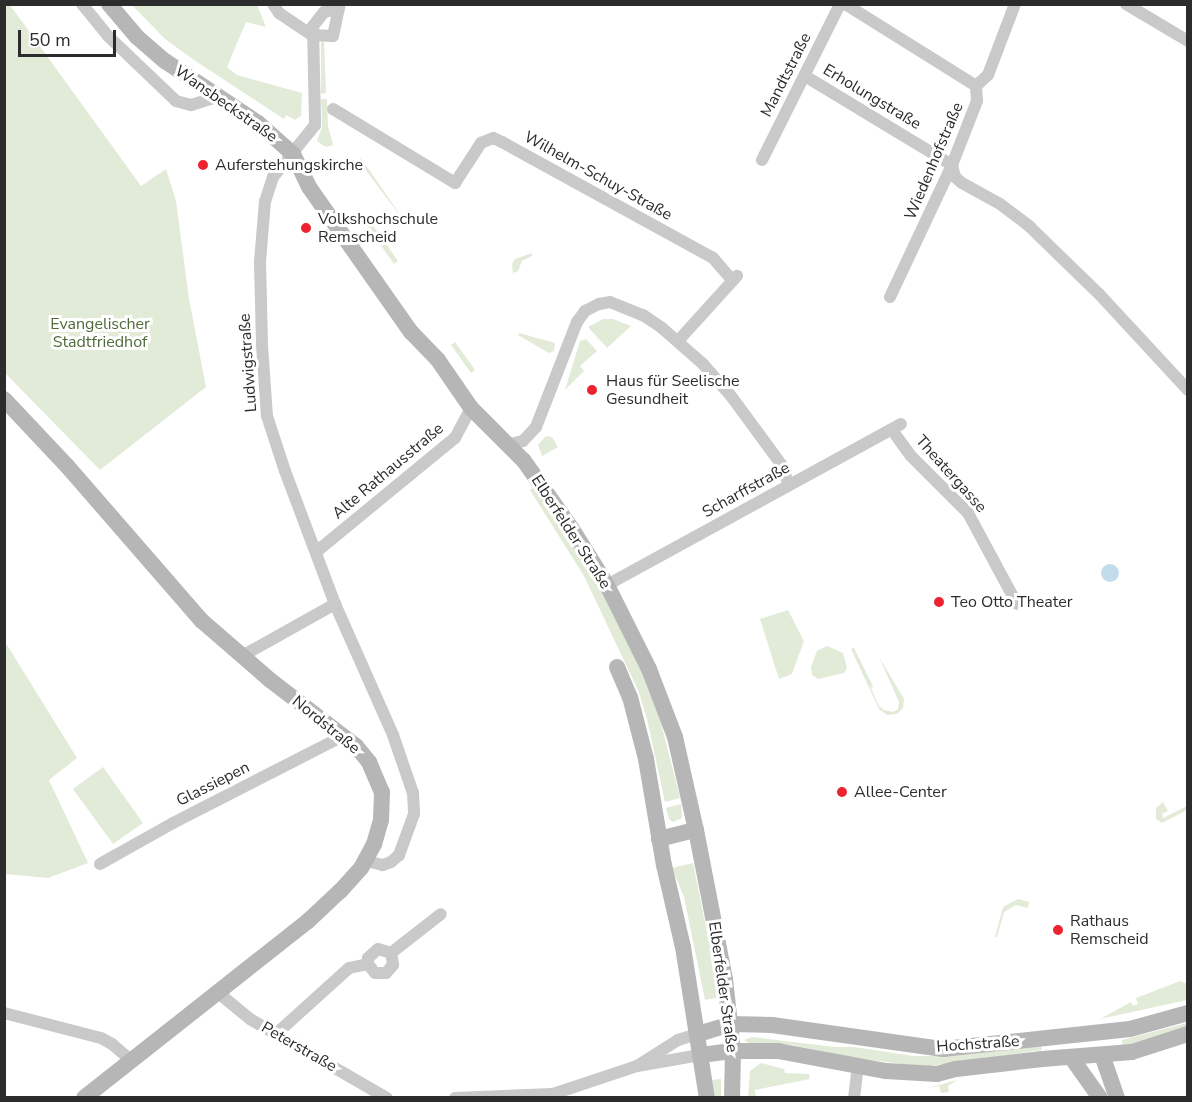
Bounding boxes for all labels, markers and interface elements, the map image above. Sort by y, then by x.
scale bar [21,18,118,56]
text: 50 m [29,28,71,52]
street label: Mandtstraße [757,30,815,120]
street label: Erholungstraße [820,60,924,134]
street label: Wansbeckstraße [171,62,281,146]
street label: Wiedenhofstraße [901,99,967,223]
street label: Wilhelm-Schuy-Straße [521,127,675,225]
place label: Auferstehungskirche [215,155,363,175]
marker: Auferstehungskirche [196,158,210,172]
place label: Volkshochschule Remscheid [318,209,438,247]
marker: Volkshochschule Remscheid [299,221,313,235]
street label: Ludwigstraße [235,313,261,413]
park label: Evangelischer Stadtfriedhof [50,314,150,352]
place label: Haus für Seelische Gesundheit [606,371,740,409]
marker: Haus für Seelische Gesundheit [583,381,601,399]
street label: Alte Rathausstraße [329,419,447,523]
street label: Theatergasse [911,431,991,517]
street label: Scharffstraße [699,458,793,522]
street label: Elberfelder Straße [527,471,615,593]
place label: Teo Otto Theater [951,592,1073,612]
marker: Teo Otto Theater [932,595,946,609]
street label: Nordstraße [288,692,364,758]
street label: Glassiepen [173,757,253,811]
place label: Allee-Center [854,782,947,802]
marker: Allee-Center [835,785,849,799]
place label: Rathaus Remscheid [1070,911,1148,949]
street label: Elberfelder Straße [704,920,742,1054]
marker: Rathaus Remscheid [1051,923,1065,937]
street label: Peterstraße [258,1018,340,1076]
street label: Hochstraße [936,1032,1020,1056]

